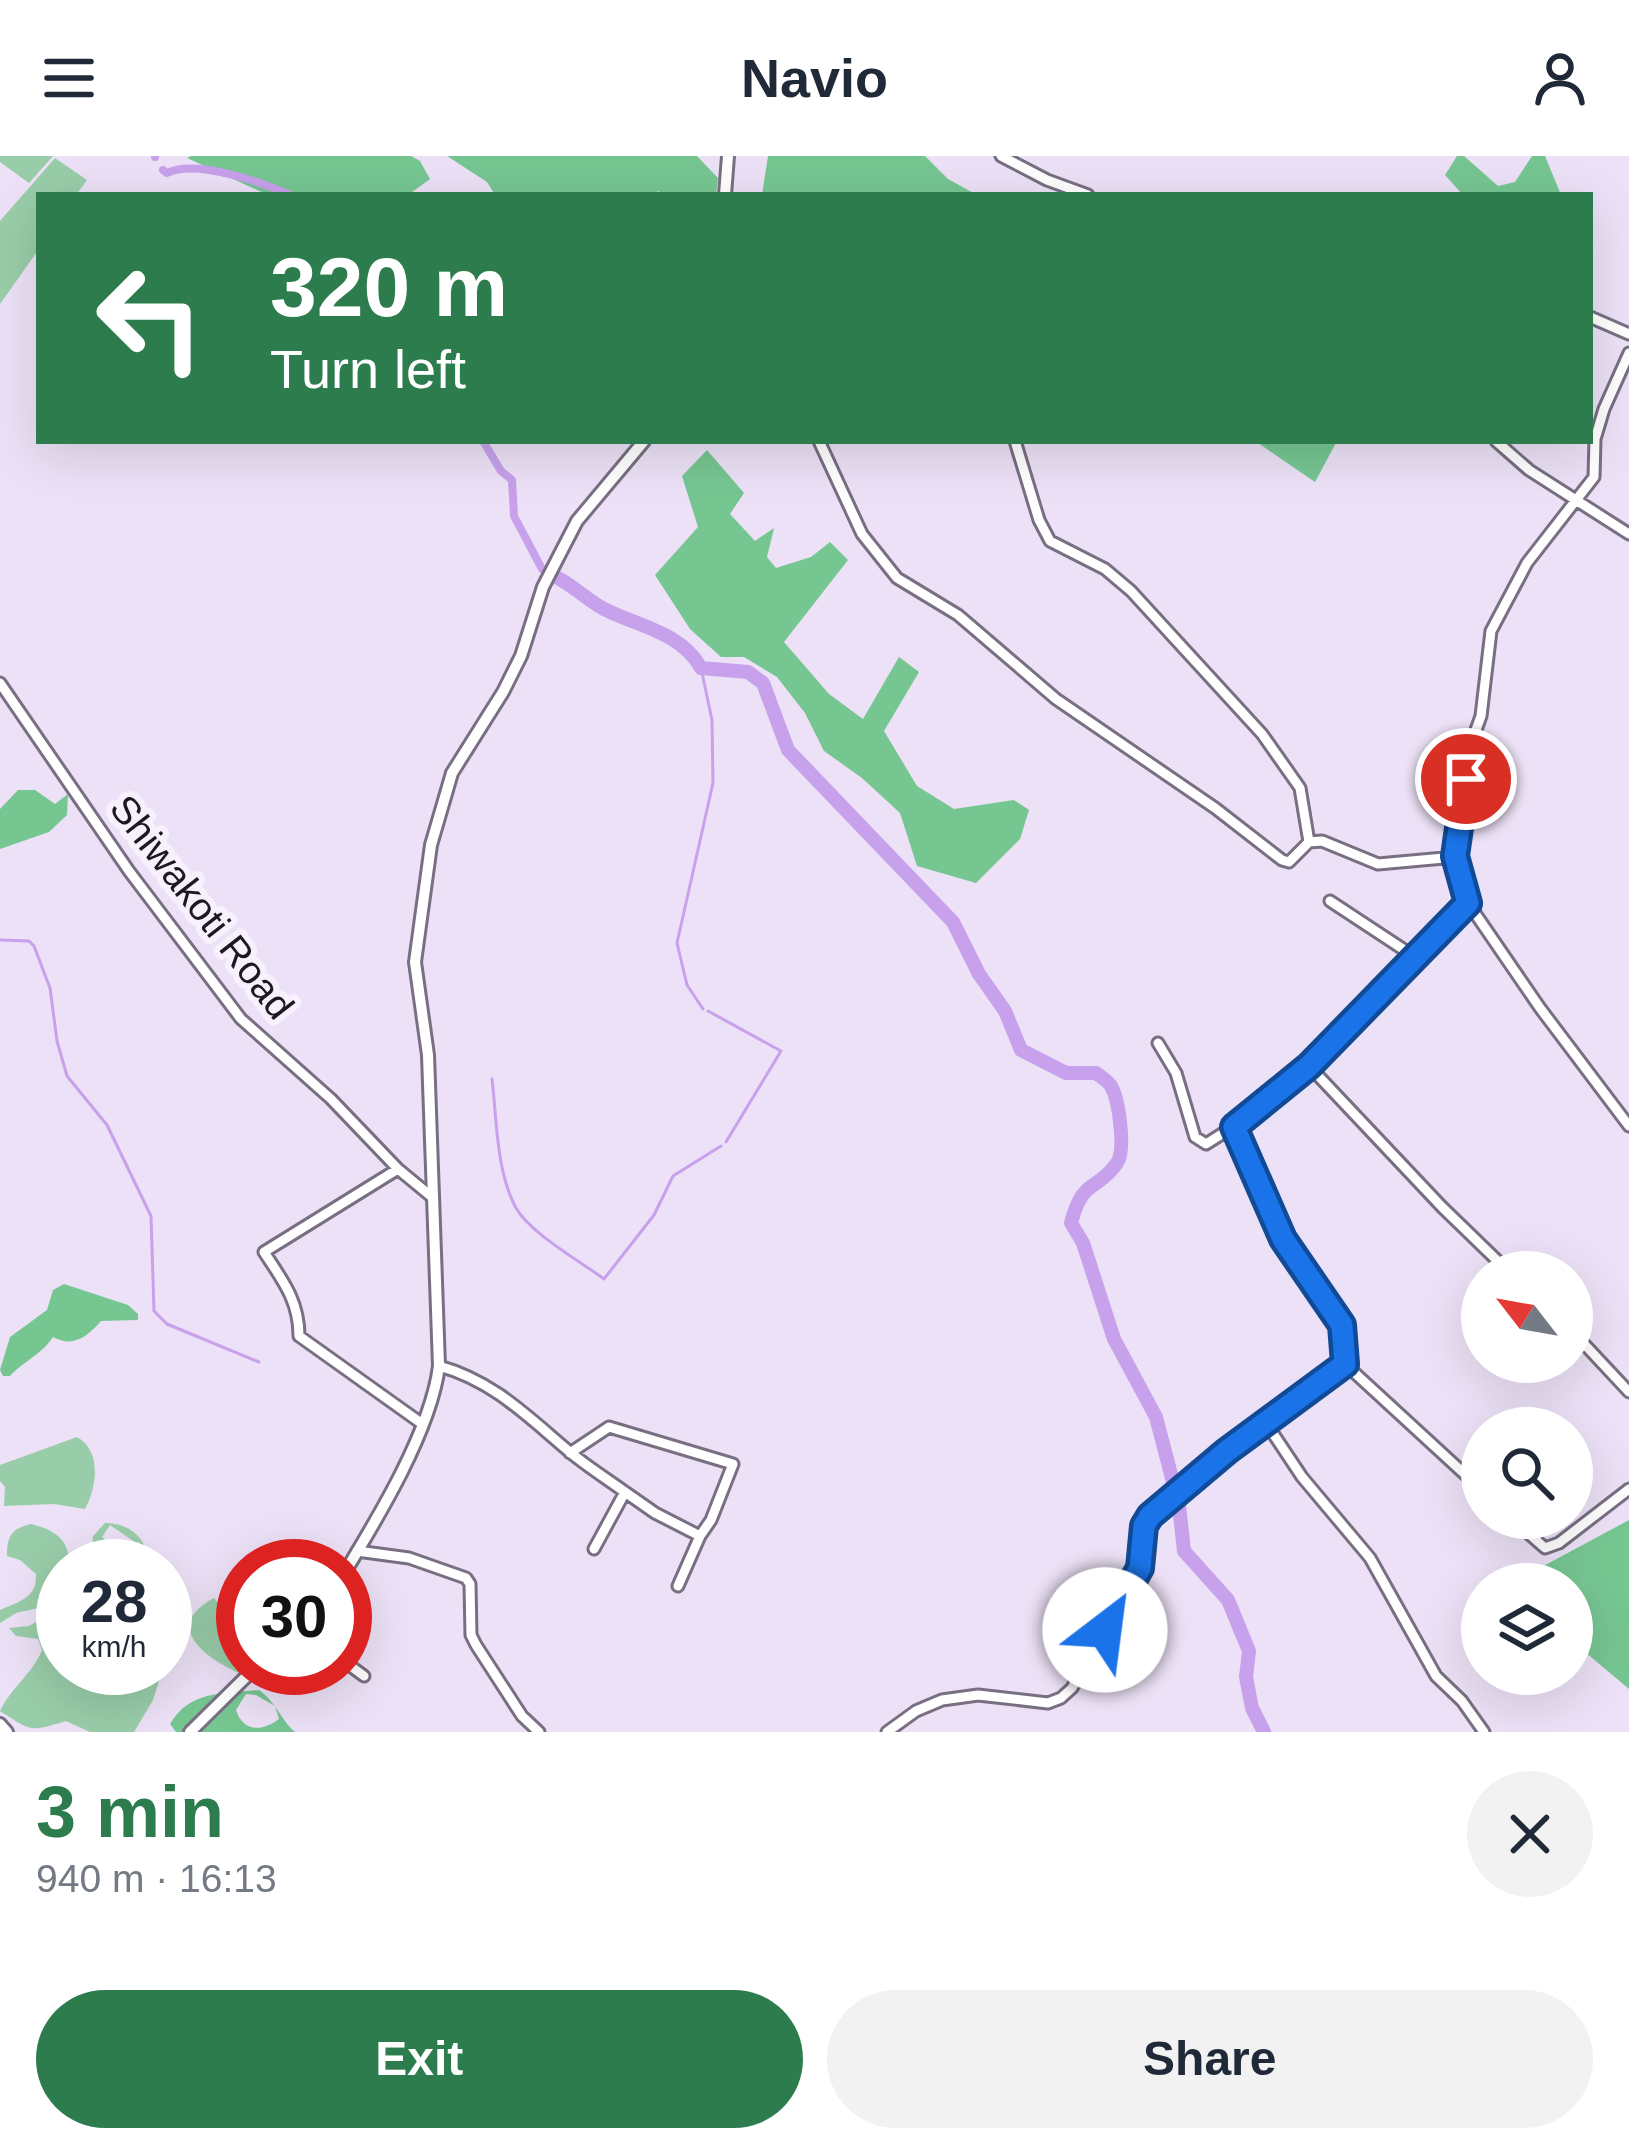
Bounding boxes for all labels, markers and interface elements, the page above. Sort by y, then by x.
icon: menu [36,45,102,111]
icon: person [1527,45,1593,111]
text: Navio [741,48,888,108]
icon: left [72,240,228,396]
text: 320 m [270,240,508,334]
text: Turn left [270,339,466,399]
pin [1415,728,1517,830]
icon: arrive [1433,746,1499,812]
street label: Shiwakoti Road [102,787,302,1027]
north arrow [1461,1251,1593,1383]
map controls [1461,1251,1593,1695]
button: search [1461,1407,1593,1539]
speed limit sign: 30 [216,1539,372,1695]
button: layers [1461,1563,1593,1695]
position arrow [1042,1567,1168,1693]
text: 28 [81,1568,147,1635]
text: km/h [81,1630,147,1663]
button: close [1467,1771,1593,1897]
text: 3 min [36,1772,224,1852]
text: 940 m · 16:13 [36,1857,277,1900]
button: Exit [36,1990,803,2128]
button: Share [827,1990,1593,2128]

